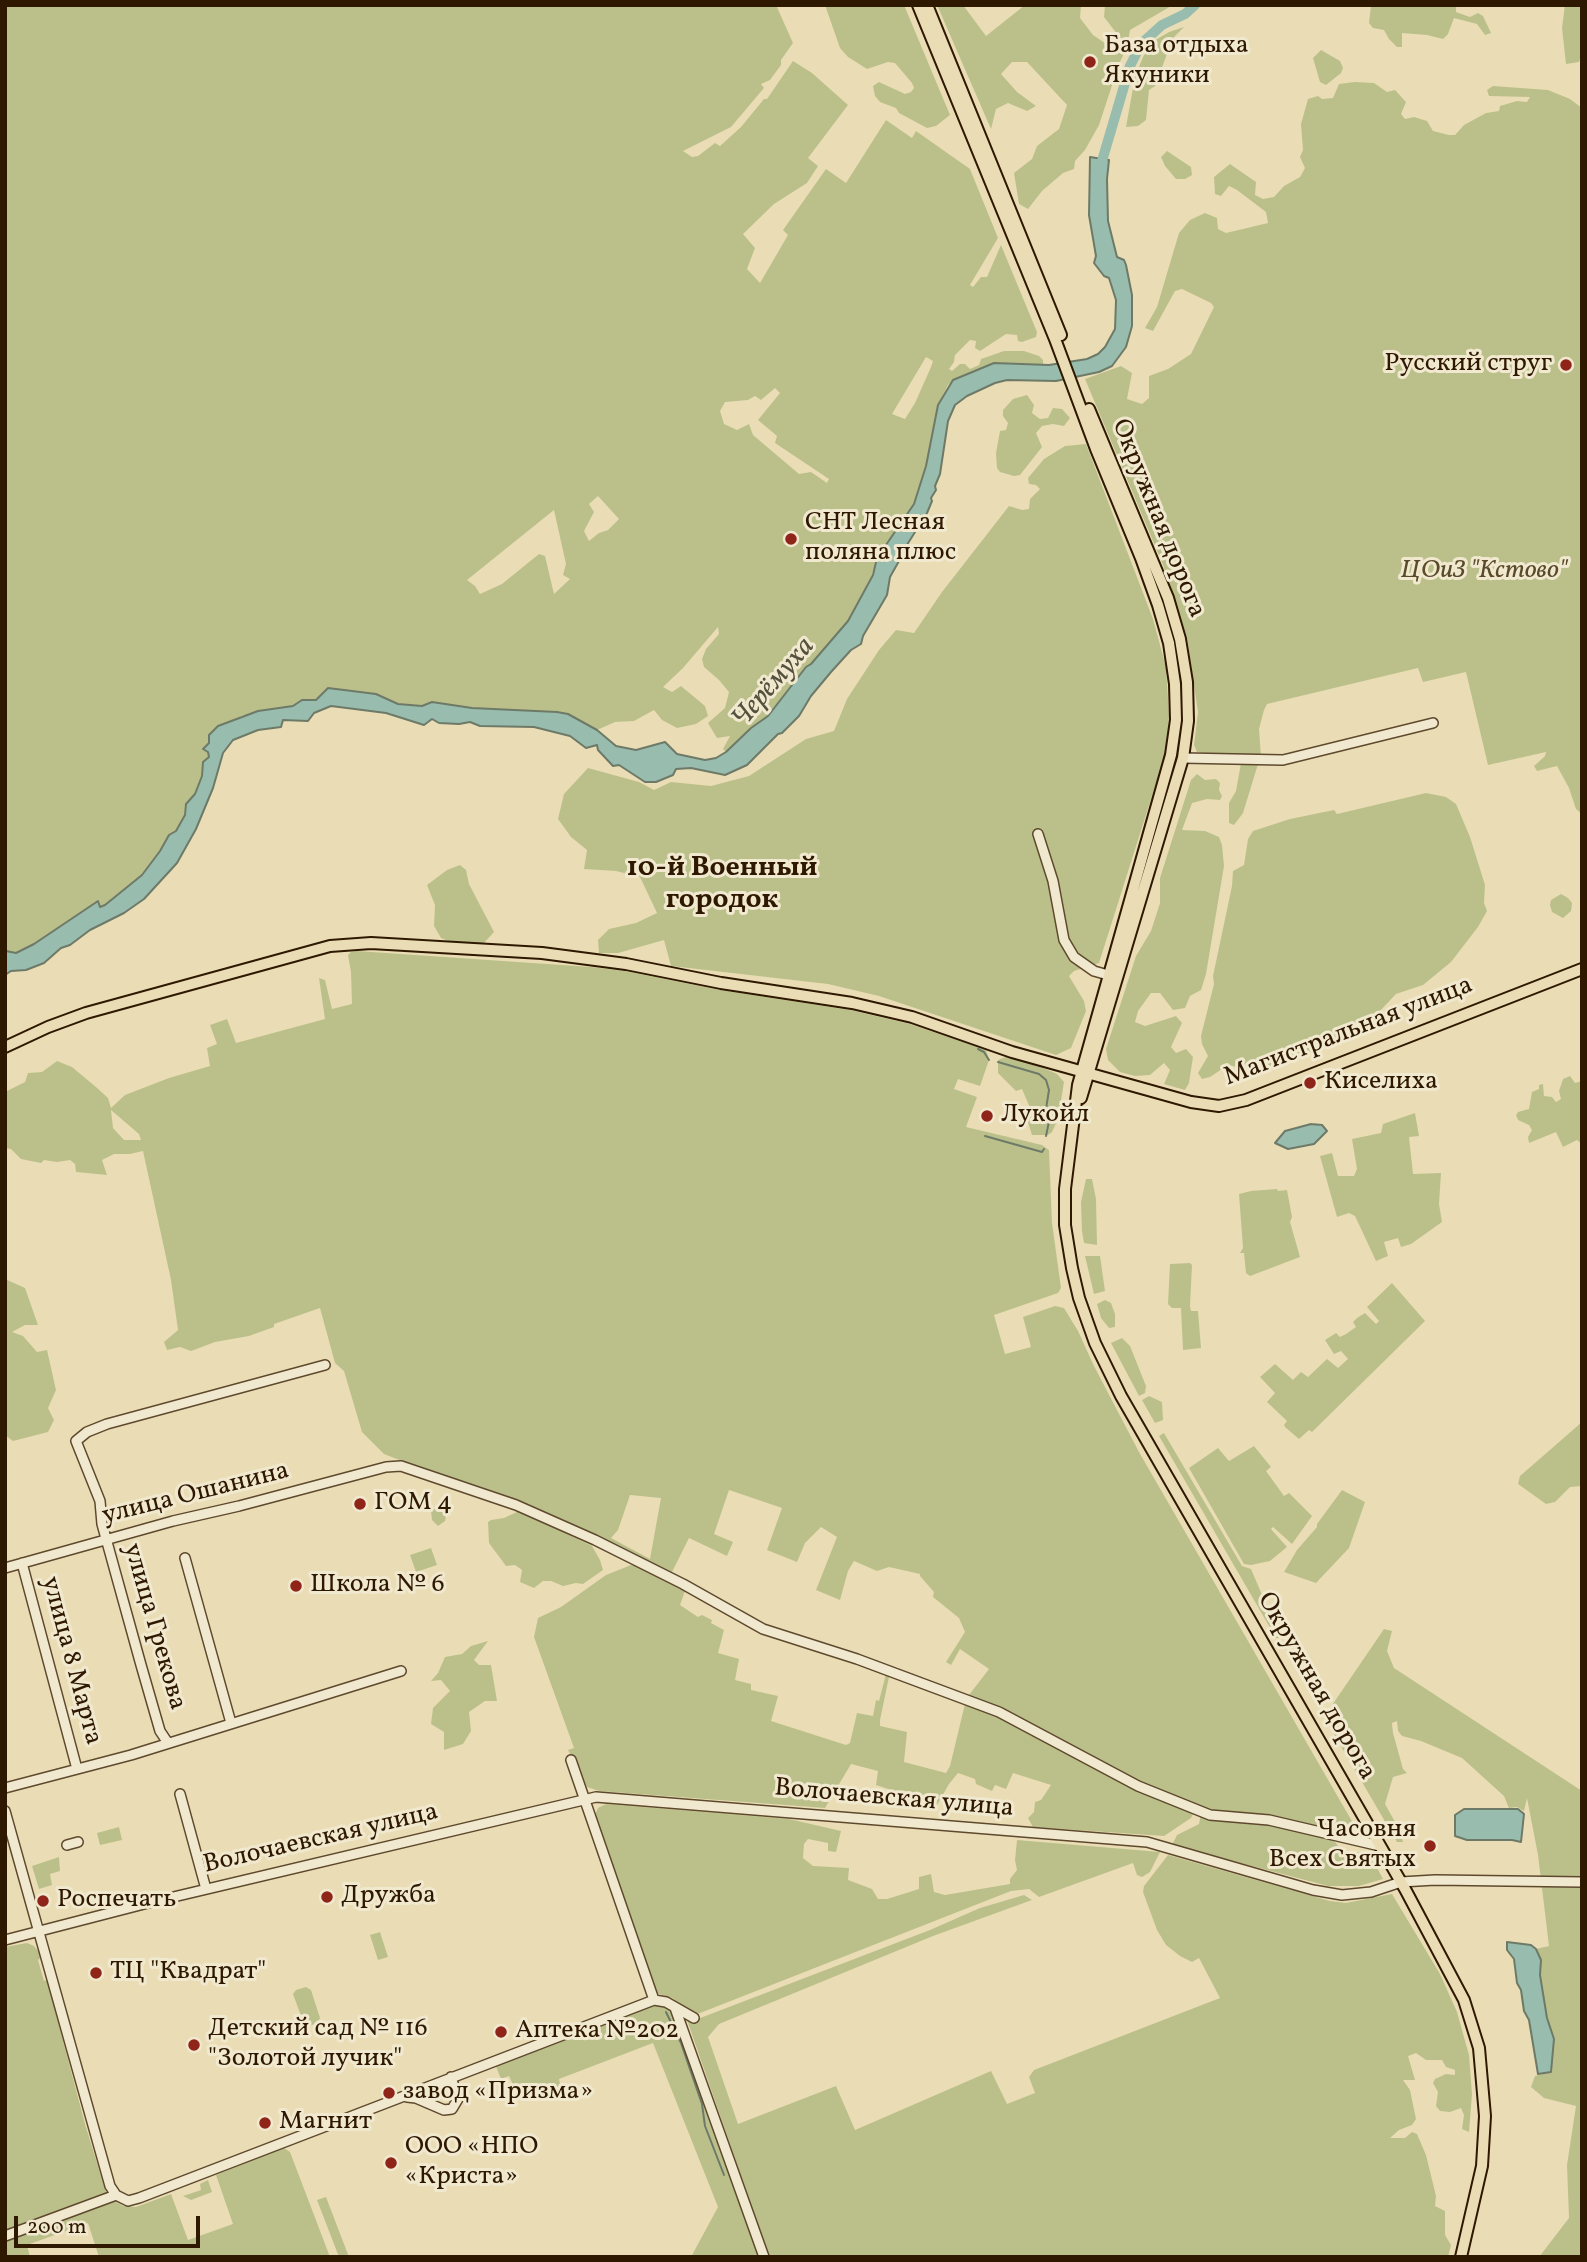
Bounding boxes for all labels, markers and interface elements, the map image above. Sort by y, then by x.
place label: База отдыха Якуники [1104,31,1249,92]
marker: База отдыха Якуники [1082,54,1098,70]
place label: Русский струг [1384,349,1552,381]
marker: Русский струг [1558,357,1574,373]
street label: Окружная дорога [1103,415,1211,623]
place label: СНТ Лесная поляна плюс [805,508,956,570]
marker: СНТ Лесная поляна плюс [783,531,799,547]
park label: ЦОиЗ "Кстово" [1401,556,1567,588]
water label: Черёмуха [726,632,824,736]
district label: 10-й Военный городок [626,853,818,919]
street label: Магистральная улица [1220,971,1478,1095]
place label: Киселиха [1324,1067,1438,1099]
marker: Киселиха [1302,1075,1318,1091]
place label: Лукойл [1001,1100,1089,1132]
marker: Лукойл [979,1108,995,1124]
street label: улица Ошанина [99,1457,293,1533]
place label: ГОМ 4 [374,1488,452,1520]
marker: ГОМ 4 [352,1496,368,1512]
street label: улица Грекова [114,1540,192,1714]
place label: Школа № 6 [310,1570,445,1602]
street label: улица 8 Марта [33,1573,107,1749]
marker: Школа № 6 [288,1578,304,1594]
street label: Окружная дорога [1249,1588,1381,1786]
street label: Волочаевская улица [773,1774,1015,1826]
street label: Волочаевская улица [201,1798,441,1882]
place label: Часовня Всех Святых [1269,1815,1416,1876]
marker: Часовня Всех Святых [1422,1838,1438,1854]
place label: Дружба [341,1881,436,1913]
place label: Роспечать [57,1885,176,1917]
marker: Дружба [319,1889,335,1905]
marker: Роспечать [35,1893,51,1909]
place label: ТЦ "Квадрат" [110,1957,266,1989]
marker: ТЦ "Квадрат" [88,1965,104,1981]
place label: Детский сад № 116 "Золотой лучик" [208,2014,428,2076]
place label: Аптека №202 [515,2016,679,2048]
marker: Аптека №202 [493,2024,509,2040]
marker: Детский сад № 116 "Золотой лучик" [186,2037,202,2053]
place label: завод «Призма» [403,2077,593,2109]
marker: завод «Призма» [381,2085,397,2101]
place label: Магнит [279,2107,372,2139]
marker: Магнит [257,2115,273,2131]
place label: ООО «НПО «Криста» [405,2132,538,2194]
marker: ООО «НПО «Криста» [383,2155,399,2171]
scale bar [18,2202,203,2246]
text: 200 m [27,2213,87,2242]

